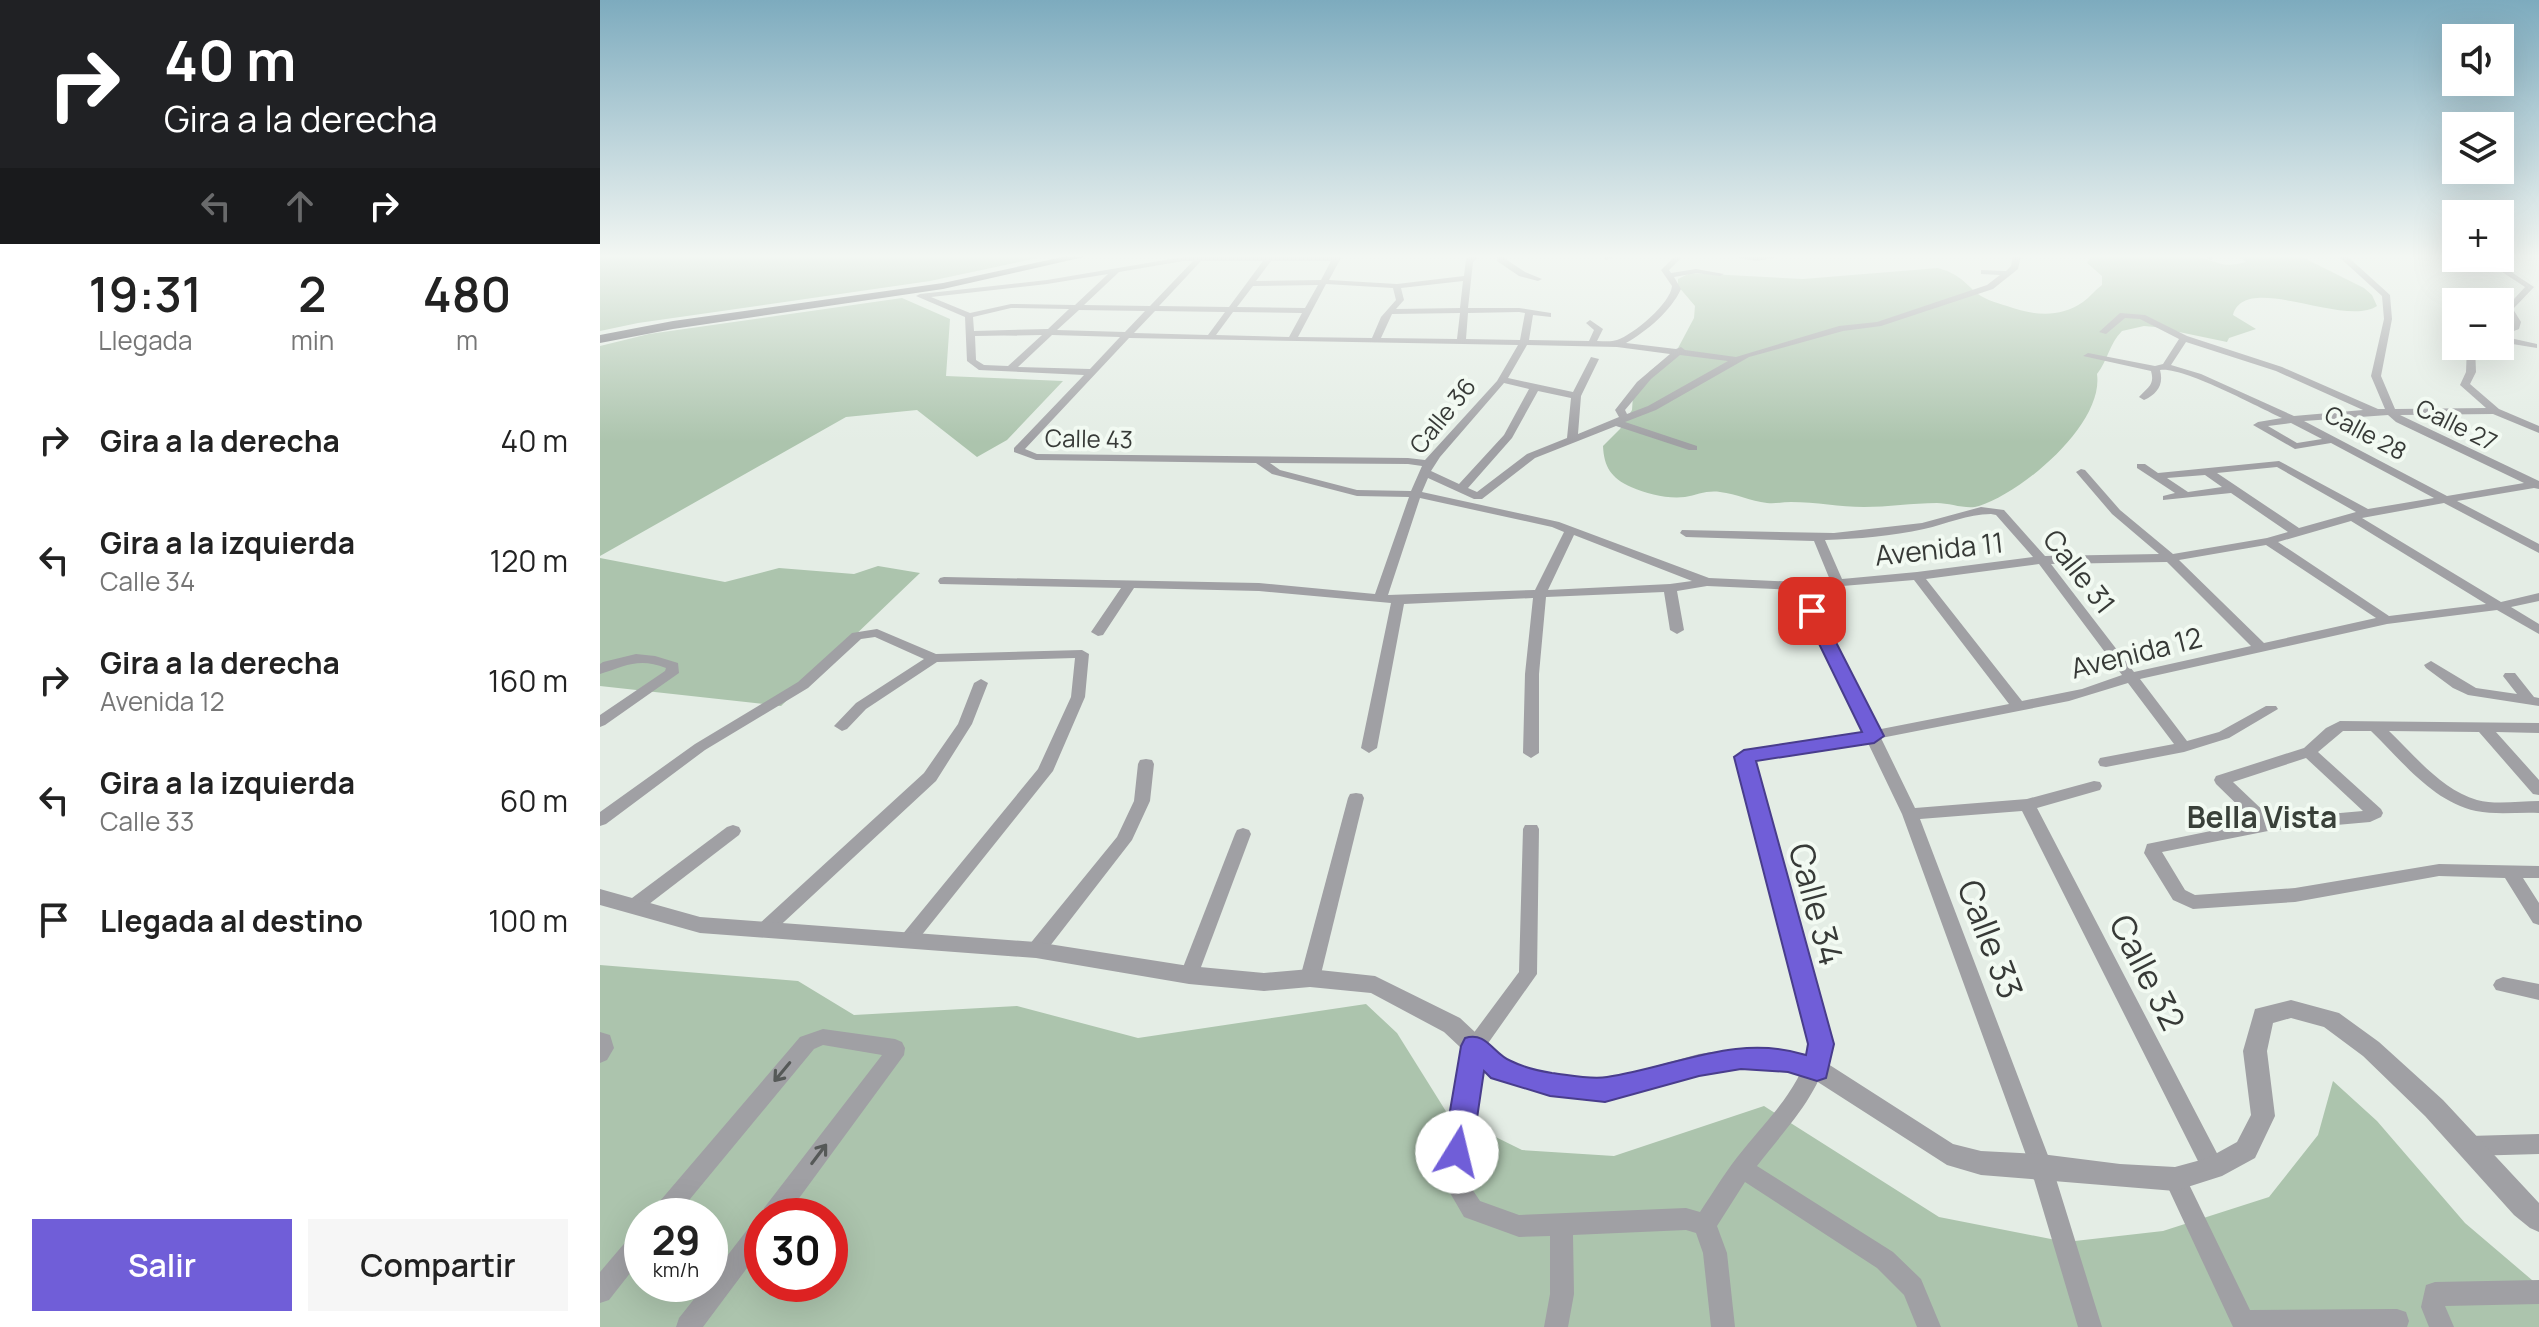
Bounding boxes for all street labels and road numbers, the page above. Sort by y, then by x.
street label: Calle 36 [1401,370,1483,460]
street label: Calle 27 [2411,390,2503,458]
street label: Calle 28 [2319,397,2413,467]
street label: Calle 43 [1045,421,1133,455]
street label: Calle 31 [2035,521,2125,621]
street label: Avenida 11 [1873,522,2005,574]
street label: Avenida 12 [2066,617,2206,687]
street label: Calle 34 [1779,838,1855,970]
street label: Calle 33 [1947,873,2035,1005]
street label: Calle 32 [2099,906,2197,1038]

